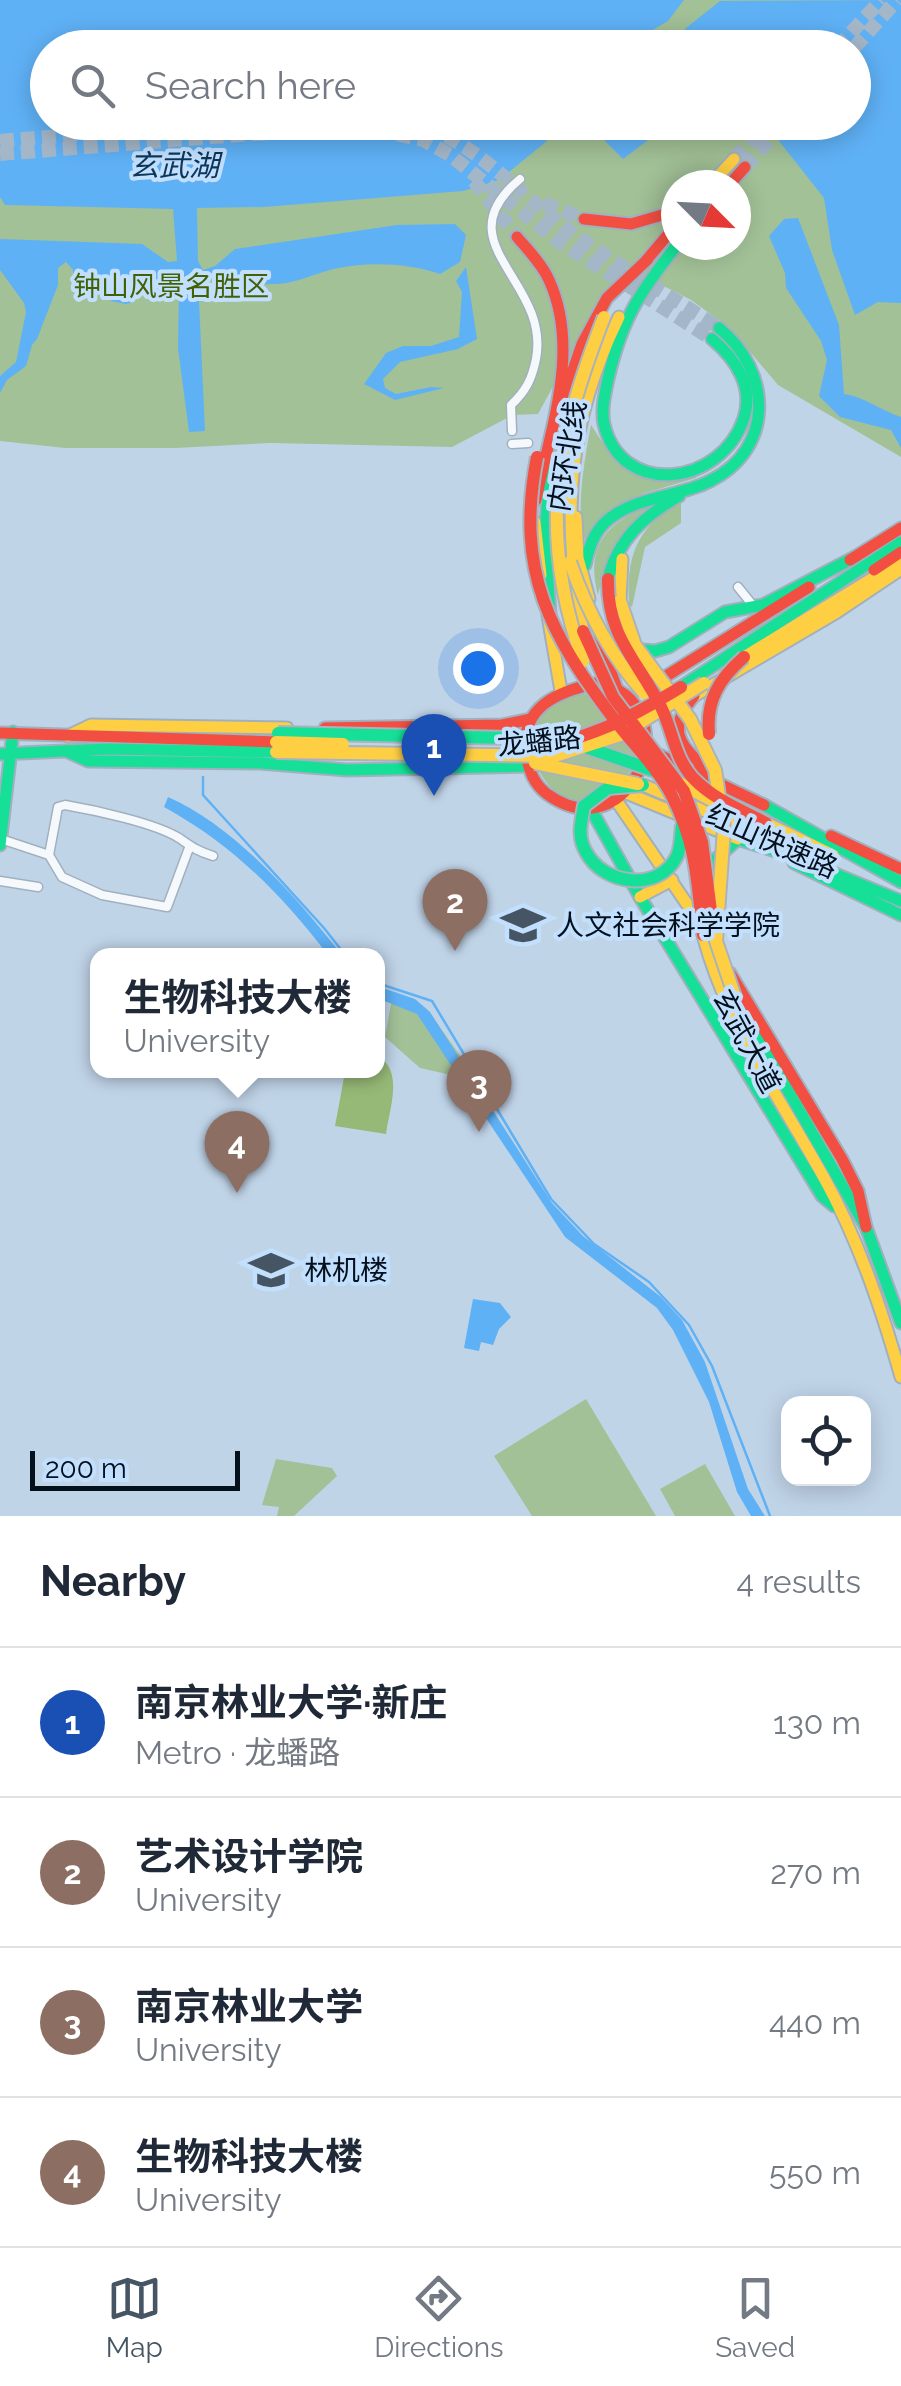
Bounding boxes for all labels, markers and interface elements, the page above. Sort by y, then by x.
search box [30,30,871,140]
icon: search [65,58,120,113]
text: Search here [145,63,356,108]
water label: 玄武湖 [129,148,223,183]
north arrow [661,170,751,260]
park label: 钟山风景名胜区 [73,270,269,303]
street label: 内环北线 [542,398,593,514]
your location [453,643,504,694]
pin: 1 [402,714,466,796]
street label: 龙蟠路 [496,721,583,762]
street label: 红山快速路 [701,798,842,885]
pin: 2 [422,868,488,951]
school or university icon: 人文社会科学学院 [499,901,547,949]
place label: 人文社会科学学院 [556,909,780,942]
popup [90,948,385,1078]
text: 生物科技大楼 [123,975,352,1020]
street label: 玄武大道 [706,984,787,1098]
text: University [123,1022,270,1059]
pin: 3 [446,1050,512,1132]
pin: 4 [204,1110,270,1193]
school or university icon: 林机楼 [247,1246,295,1294]
place label: 林机楼 [304,1254,388,1287]
map controls [781,1396,871,1486]
button: locate [781,1396,871,1486]
scale bar [30,1446,240,1490]
text: 200 m [45,1452,127,1485]
text: Nearby [40,1557,186,1606]
text: 4 results [737,1563,861,1600]
text: 南京林业大学·新庄 [135,1680,448,1725]
text: 1 [65,1704,80,1741]
text: 130 m [773,1704,861,1741]
text: Metro · 龙蟠路 [135,1734,340,1771]
text: 艺术设计学院 [135,1834,363,1879]
text: 2 [63,1854,82,1891]
text: 270 m [770,1854,861,1891]
text: University [135,1881,282,1918]
text: 南京林业大学 [135,1984,363,2029]
text: 3 [64,2004,81,2041]
text: 440 m [769,2004,861,2041]
text: University [135,2031,282,2068]
text: 生物科技大楼 [135,2134,363,2179]
text: 4 [63,2154,82,2191]
text: 550 m [769,2154,861,2191]
text: University [135,2181,282,2218]
tab: Map [106,2271,163,2364]
tab: Directions [374,2271,504,2364]
tab: Saved [715,2271,795,2364]

